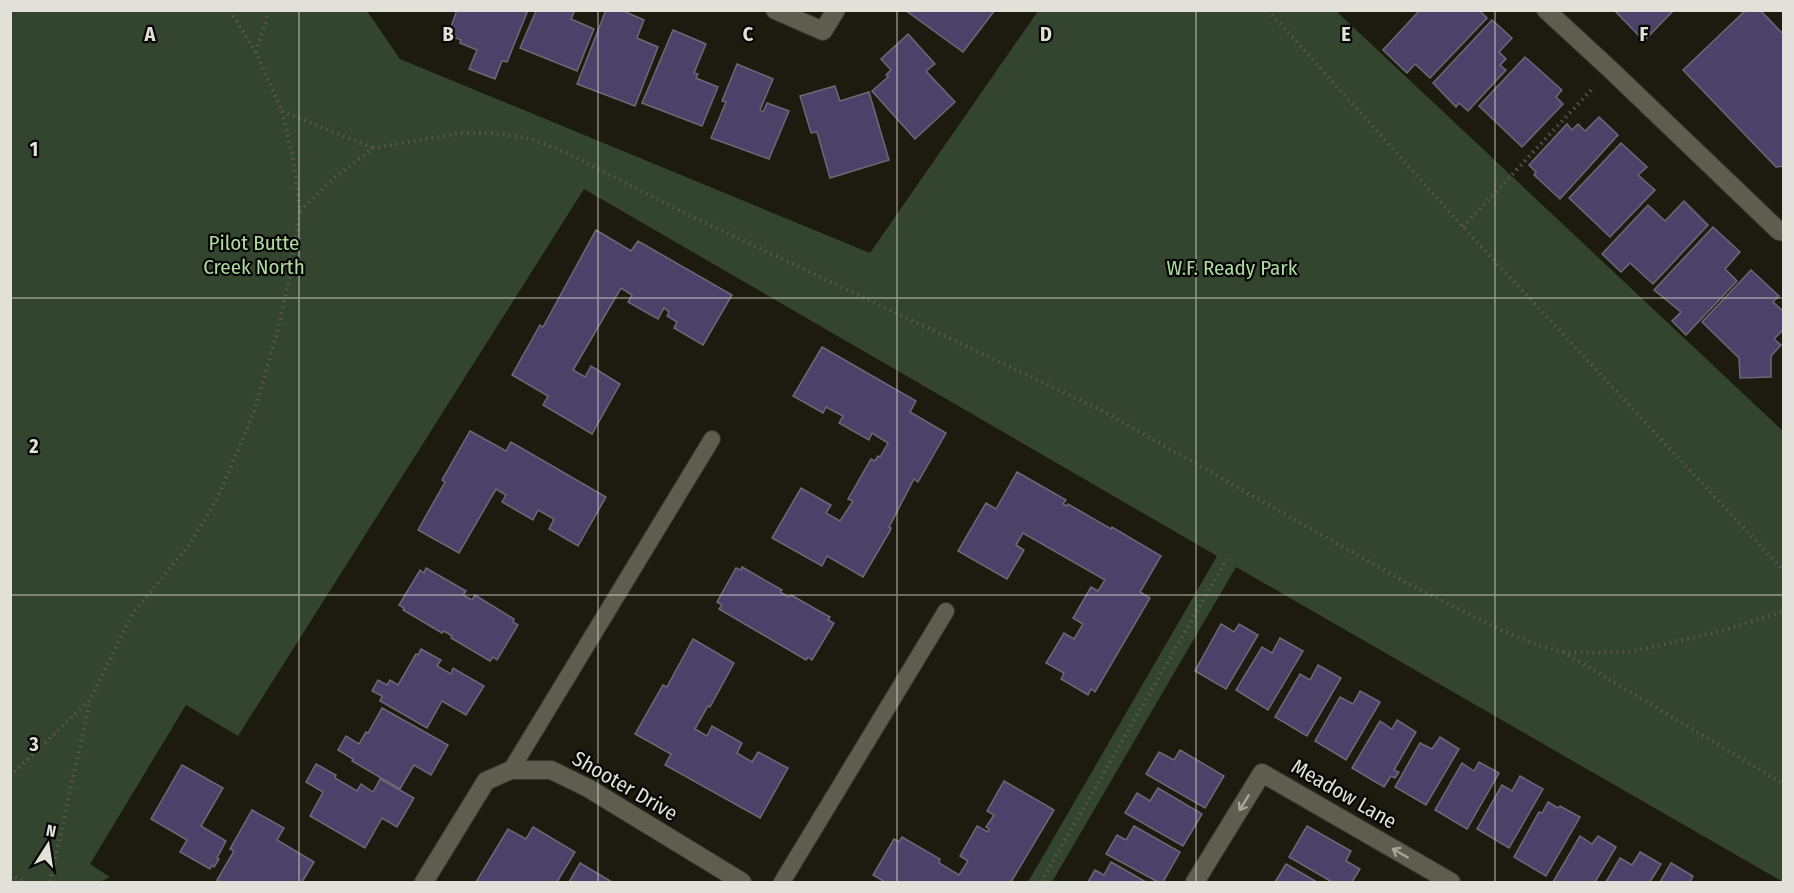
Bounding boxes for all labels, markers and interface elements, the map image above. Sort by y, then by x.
text: A [144,22,157,46]
text: B [442,22,454,46]
text: C [743,22,754,46]
text: D [1040,22,1052,46]
text: E [1341,22,1351,46]
text: F [1640,22,1649,46]
text: 1 [30,137,38,161]
park label: Pilot Butte Creek North [203,230,305,280]
park label: W.F. Ready Park [1167,255,1298,281]
text: 2 [28,434,39,458]
text: 3 [28,732,39,756]
street label: Shooter Drive [568,745,682,827]
street label: Meadow Lane [1287,753,1401,835]
one-way arrow [1237,794,1249,811]
north arrow [18,815,78,875]
text: N [44,821,58,841]
one-way arrow [1392,847,1410,858]

